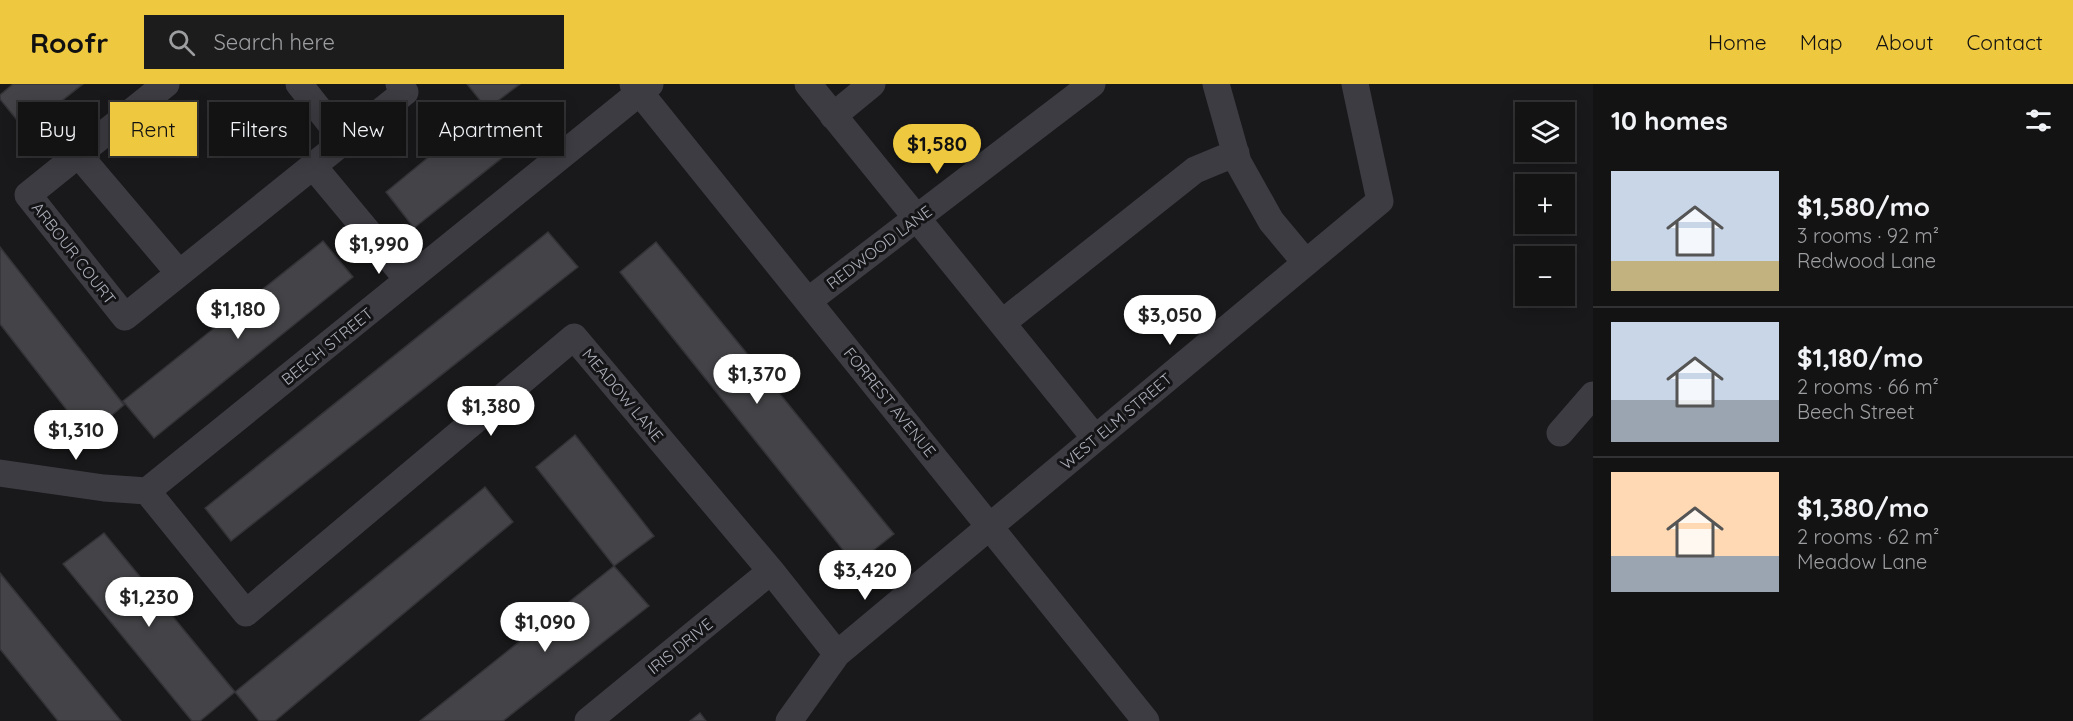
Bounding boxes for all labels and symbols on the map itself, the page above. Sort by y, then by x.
pin: $1,580 [888,124,986,175]
street label: ARBOUR COURT [28,198,120,308]
street label: REDWOOD LANE [822,201,936,293]
pin: $1,990 [330,224,428,275]
pin: $1,180 [189,289,287,340]
pin: $3,050 [1121,295,1219,346]
street label: BEECH STREET [277,303,377,389]
street label: FORREST AVENUE [840,343,940,461]
street label: MEADOW LANE [578,344,668,446]
pin: $1,370 [708,354,806,405]
street label: WEST ELM STREET [1056,368,1176,474]
pin: $1,380 [442,386,540,437]
pin: $1,310 [27,410,125,461]
pin: $3,420 [816,550,914,601]
pin: $1,230 [100,577,198,628]
pin: $1,090 [496,602,594,653]
street label: IRIS DRIVE [643,614,717,678]

